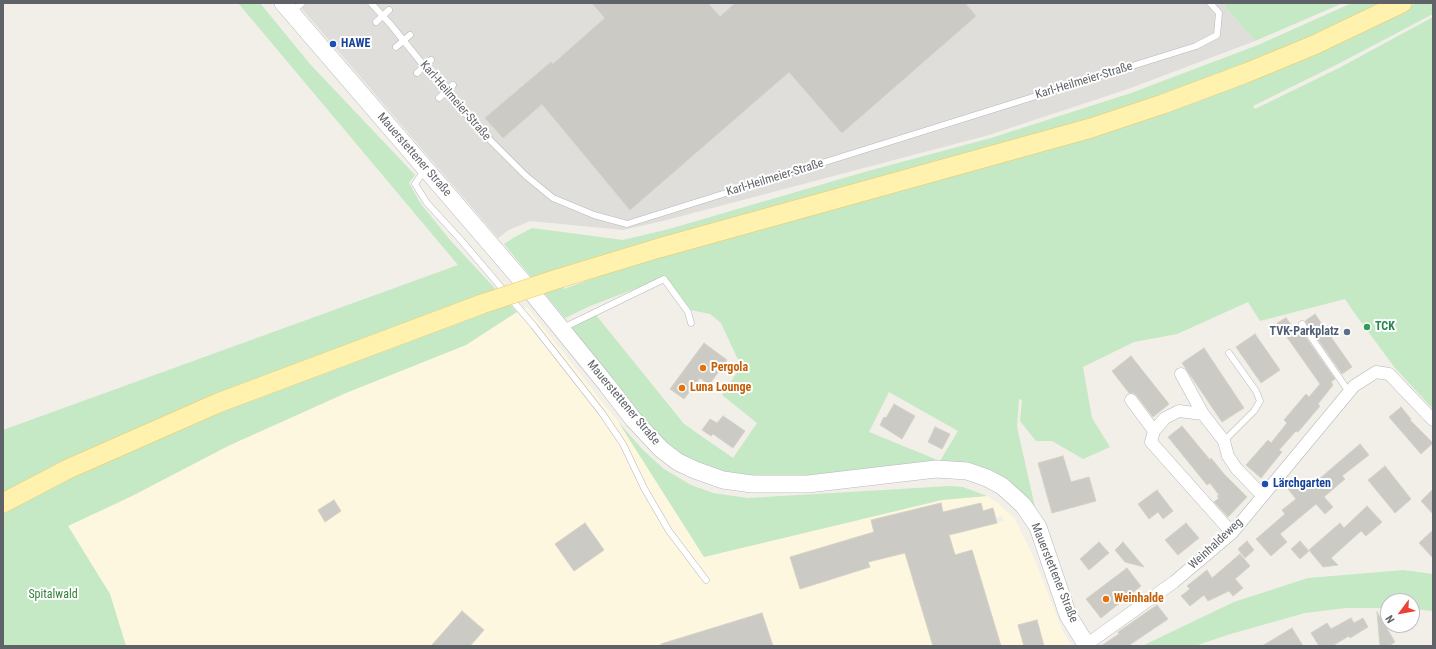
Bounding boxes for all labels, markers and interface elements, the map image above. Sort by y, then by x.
place label: HAWE [341,37,370,51]
marker: HAWE [328,39,338,49]
street label: Karl-Heilmeier-Straße [417,58,493,144]
street label: Karl-Heilmeier-Straße [1034,59,1134,103]
street label: Mauerstettener Straße [374,110,454,200]
street label: Karl-Heilmeier-Straße [725,156,825,200]
place label: TCK [1375,320,1395,334]
marker: TCK [1362,322,1372,332]
place label: TVK-Parkplatz [1270,325,1339,339]
marker: TVK-Parkplatz [1342,327,1352,337]
street label: Mauerstettener Straße [583,358,663,448]
place label: Pergola [711,361,748,375]
marker: Pergola [698,363,708,373]
place label: Luna Lounge [690,381,751,395]
marker: Luna Lounge [677,383,687,393]
place label: Lärchgarten [1273,477,1331,491]
marker: Lärchgarten [1260,479,1270,489]
street label: Weinhaldeweg [1186,515,1246,573]
street label: Mauerstettener Straße [1027,521,1081,625]
park label: Spitalwald [28,588,78,602]
place label: Weinhalde [1114,592,1164,606]
north arrow [1380,593,1420,633]
marker: Weinhalde [1101,594,1111,604]
text: N [1383,613,1398,625]

